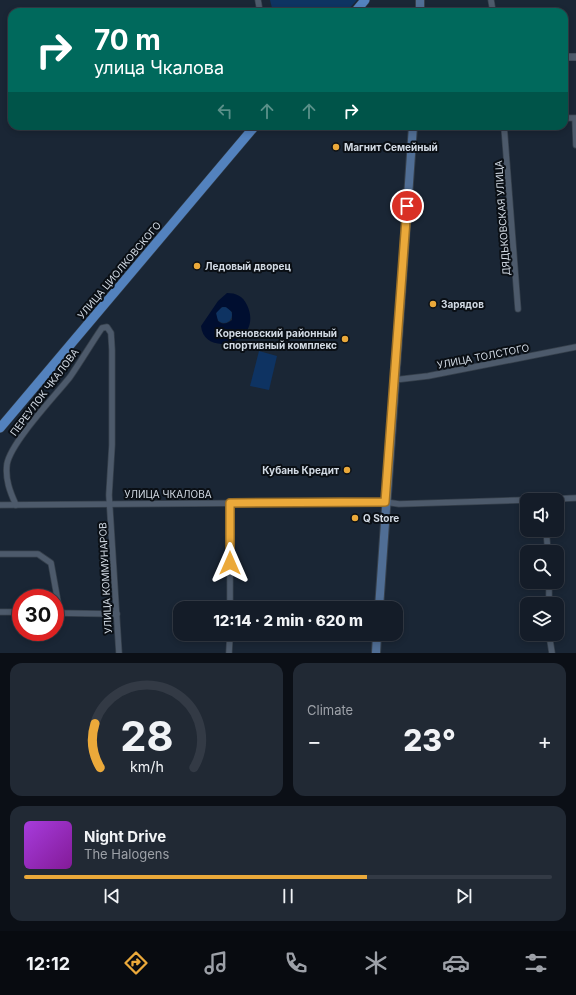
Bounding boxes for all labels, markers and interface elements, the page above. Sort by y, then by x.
text: 70 m [94,23,161,57]
icon: right [28,24,80,76]
text: улица Чкалова [94,57,224,78]
icon: left [214,100,236,122]
icon: ahead [256,100,278,122]
icon: ahead [298,100,320,122]
icon: right [340,100,362,122]
place label: Магнит Семейный [344,141,438,153]
marker: Магнит Семейный [331,142,341,152]
street label: ДЯДЬКОВСКАЯ УЛИЦА [492,160,512,276]
pin [390,189,424,223]
icon: arrive [396,195,418,217]
street label: УЛИЦА ЦИОЛКОВСКОГО [75,219,163,321]
place label: Ледовый дворец [205,260,292,272]
marker: Ледовый дворец [192,261,202,271]
place label: Зарядов [441,298,484,310]
marker: Зарядов [428,299,438,309]
place label: Кореновский районный спортивный комплекс [216,327,337,351]
marker: Кореновский районный спортивный комплекс [340,334,350,344]
street label: УЛИЦА ТОЛСТОГО [436,341,531,371]
street label: ПЕРЕУЛОК ЧКАЛОВА [7,346,81,438]
place label: Кубань Кредит [262,464,339,477]
marker: Кубань Кредит [342,465,352,475]
street label: УЛИЦА ЧКАЛОВА [124,488,212,500]
map controls [520,493,564,641]
button: sound [520,493,564,537]
place label: Q Store [363,512,399,524]
marker: Q Store [350,513,360,523]
street label: УЛИЦА КОММУНАРОВ [96,522,114,634]
position arrow [209,542,251,584]
button: search [520,545,564,589]
speed limit sign: 30 [12,589,64,641]
button: layers [520,597,564,641]
text: 12:14 · 2 min · 620 m [213,611,363,630]
text: Climate [307,702,353,718]
text: 28 [120,710,173,760]
text: 23° [403,722,456,758]
text: − [307,728,322,754]
text: + [537,728,552,754]
text: km/h [130,757,163,774]
text: Night Drive [84,827,166,846]
text: The Halogens [84,846,169,862]
icon: previous [101,885,123,907]
icon: pause [277,885,299,907]
icon: next [453,885,475,907]
icon: directions [122,949,150,977]
icon: music [202,949,230,977]
icon: phone [282,949,310,977]
icon: climate [362,949,390,977]
icon: car [442,949,470,977]
icon: filters [522,949,550,977]
text: 12:12 [26,953,70,974]

